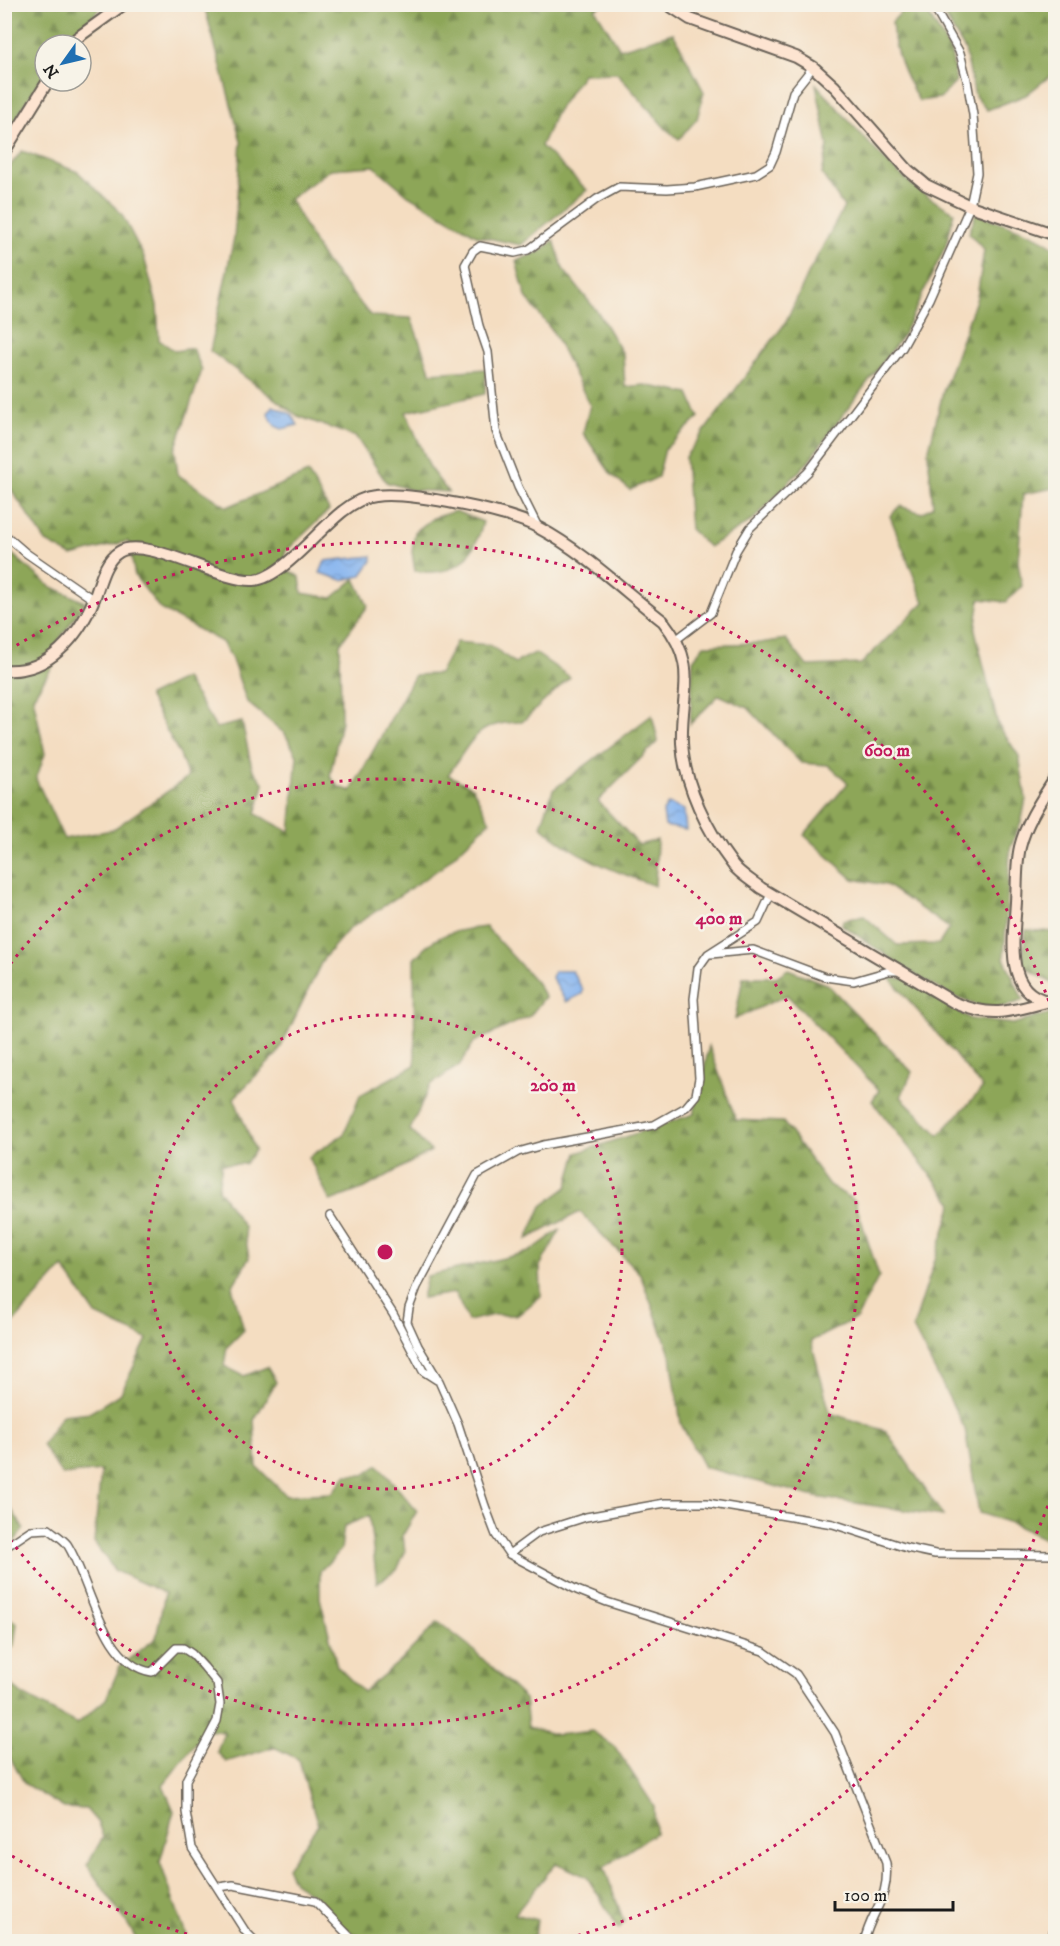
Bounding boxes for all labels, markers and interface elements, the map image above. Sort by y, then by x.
north arrow [33,33,93,93]
text: N [39,60,63,82]
text: 600 m [864,740,911,762]
text: 400 m [694,908,743,930]
text: 200 m [530,1075,576,1097]
centre of rings [375,1242,395,1262]
scale bar [835,1874,954,1912]
text: 100 m [844,1885,887,1907]

